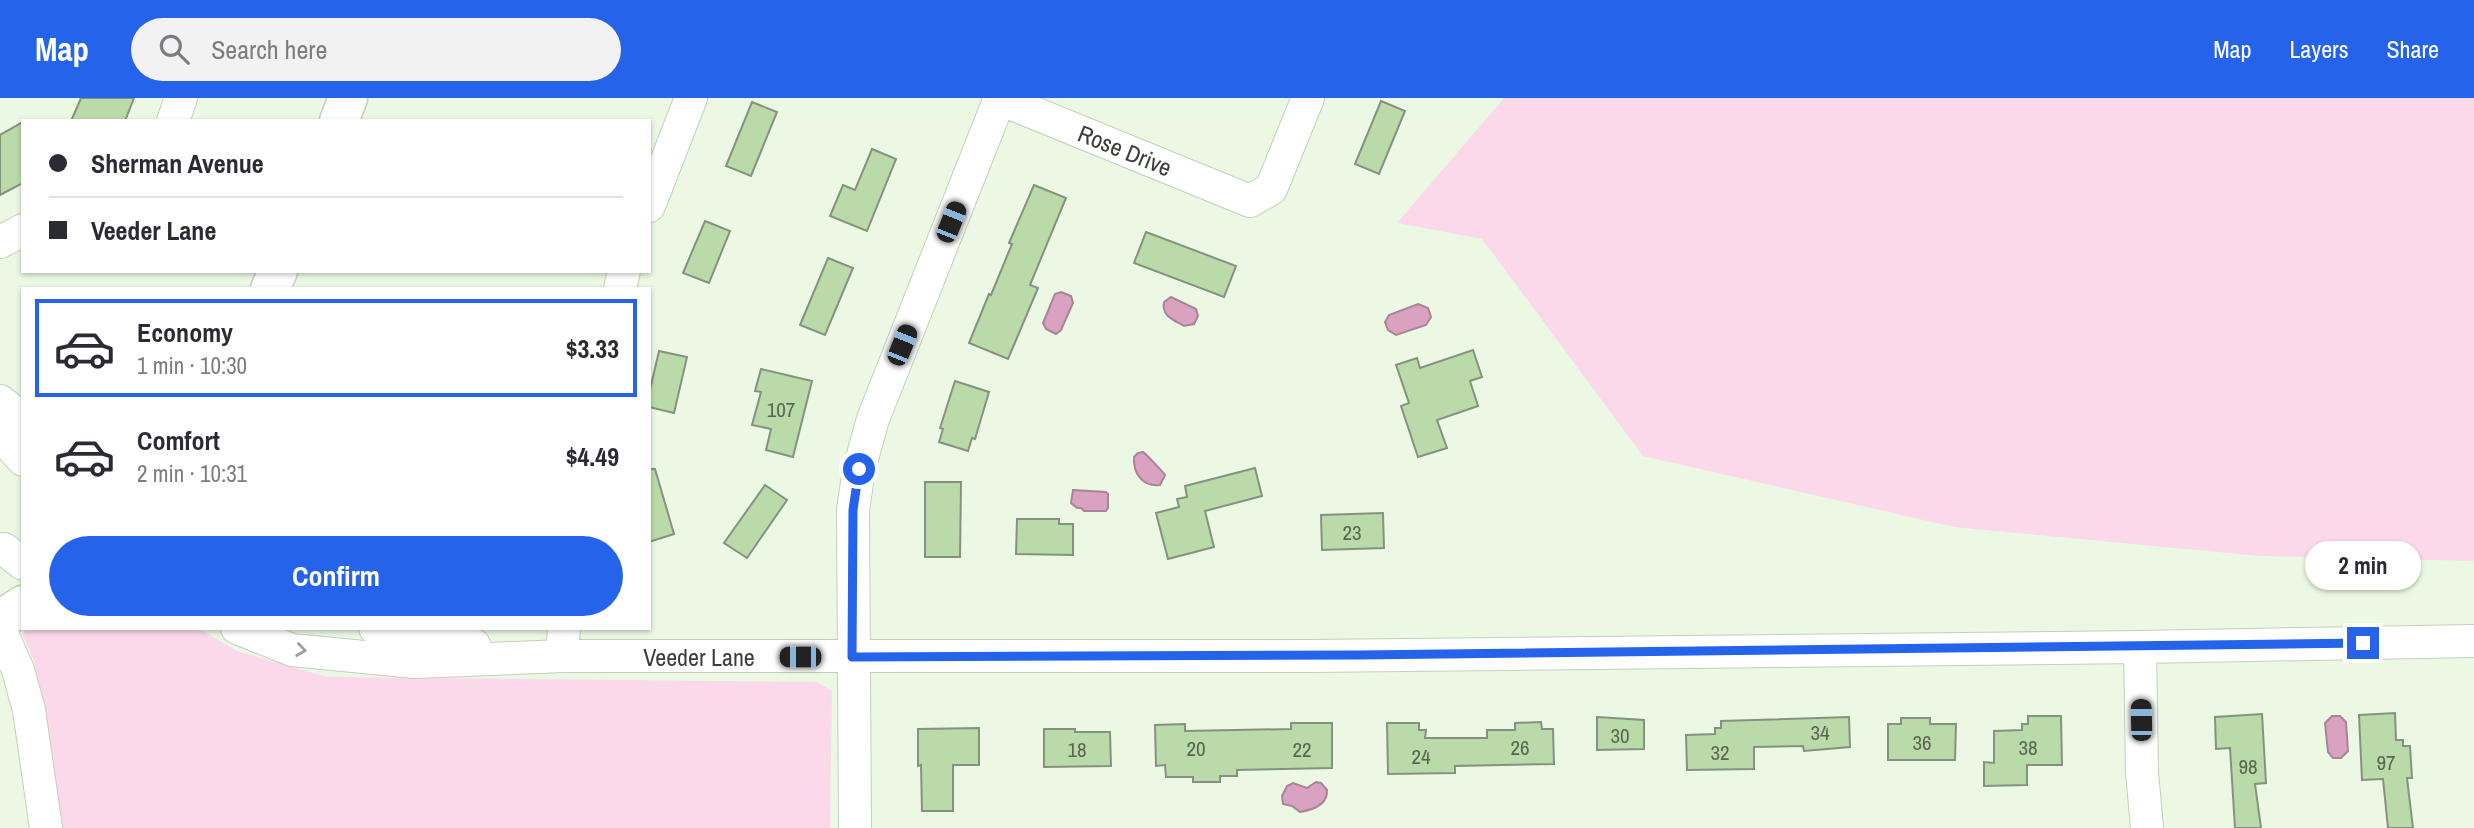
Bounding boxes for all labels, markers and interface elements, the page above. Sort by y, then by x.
search box [131,18,621,81]
text: Map [35,27,89,71]
icon: search [155,30,193,68]
text: Search here [211,32,327,67]
text: Map [2213,33,2251,65]
text: Layers [2289,33,2348,65]
text: Share [2386,33,2439,65]
street label: Rose Drive [1073,117,1177,183]
text: Sherman Avenue [91,146,264,181]
car [934,199,969,245]
text: Veeder Lane [91,213,216,248]
text: Economy [137,315,233,350]
icon: car [53,317,116,380]
car [885,322,920,368]
text: $3.33 [566,331,619,366]
text: 1 min · 10:30 [137,350,247,381]
house number: 107 [767,395,795,424]
text: Comfort [137,423,220,458]
icon: car [53,425,116,488]
text: $4.49 [566,439,619,474]
route start [843,453,875,485]
text: 2 min · 10:31 [137,458,247,489]
house number: 23 [1342,518,1362,547]
button: Confirm [49,536,623,616]
callout: 2 min [2305,542,2421,590]
text: 2 min [2338,550,2388,581]
route end [2347,627,2379,659]
street label: Veeder Lane [643,641,755,673]
one-way arrow [295,643,307,658]
car [780,647,822,668]
car [2131,699,2152,741]
house number: 34 [1810,718,1830,747]
house number: 30 [1610,721,1630,750]
house number: 36 [1912,728,1932,757]
house number: 26 [1510,733,1530,762]
house number: 38 [2018,733,2038,762]
house number: 20 [1186,734,1206,763]
house number: 18 [1067,735,1087,764]
house number: 22 [1292,735,1312,764]
house number: 32 [1710,738,1730,767]
house number: 24 [1411,742,1431,771]
house number: 97 [2376,748,2396,777]
house number: 98 [2238,752,2258,781]

